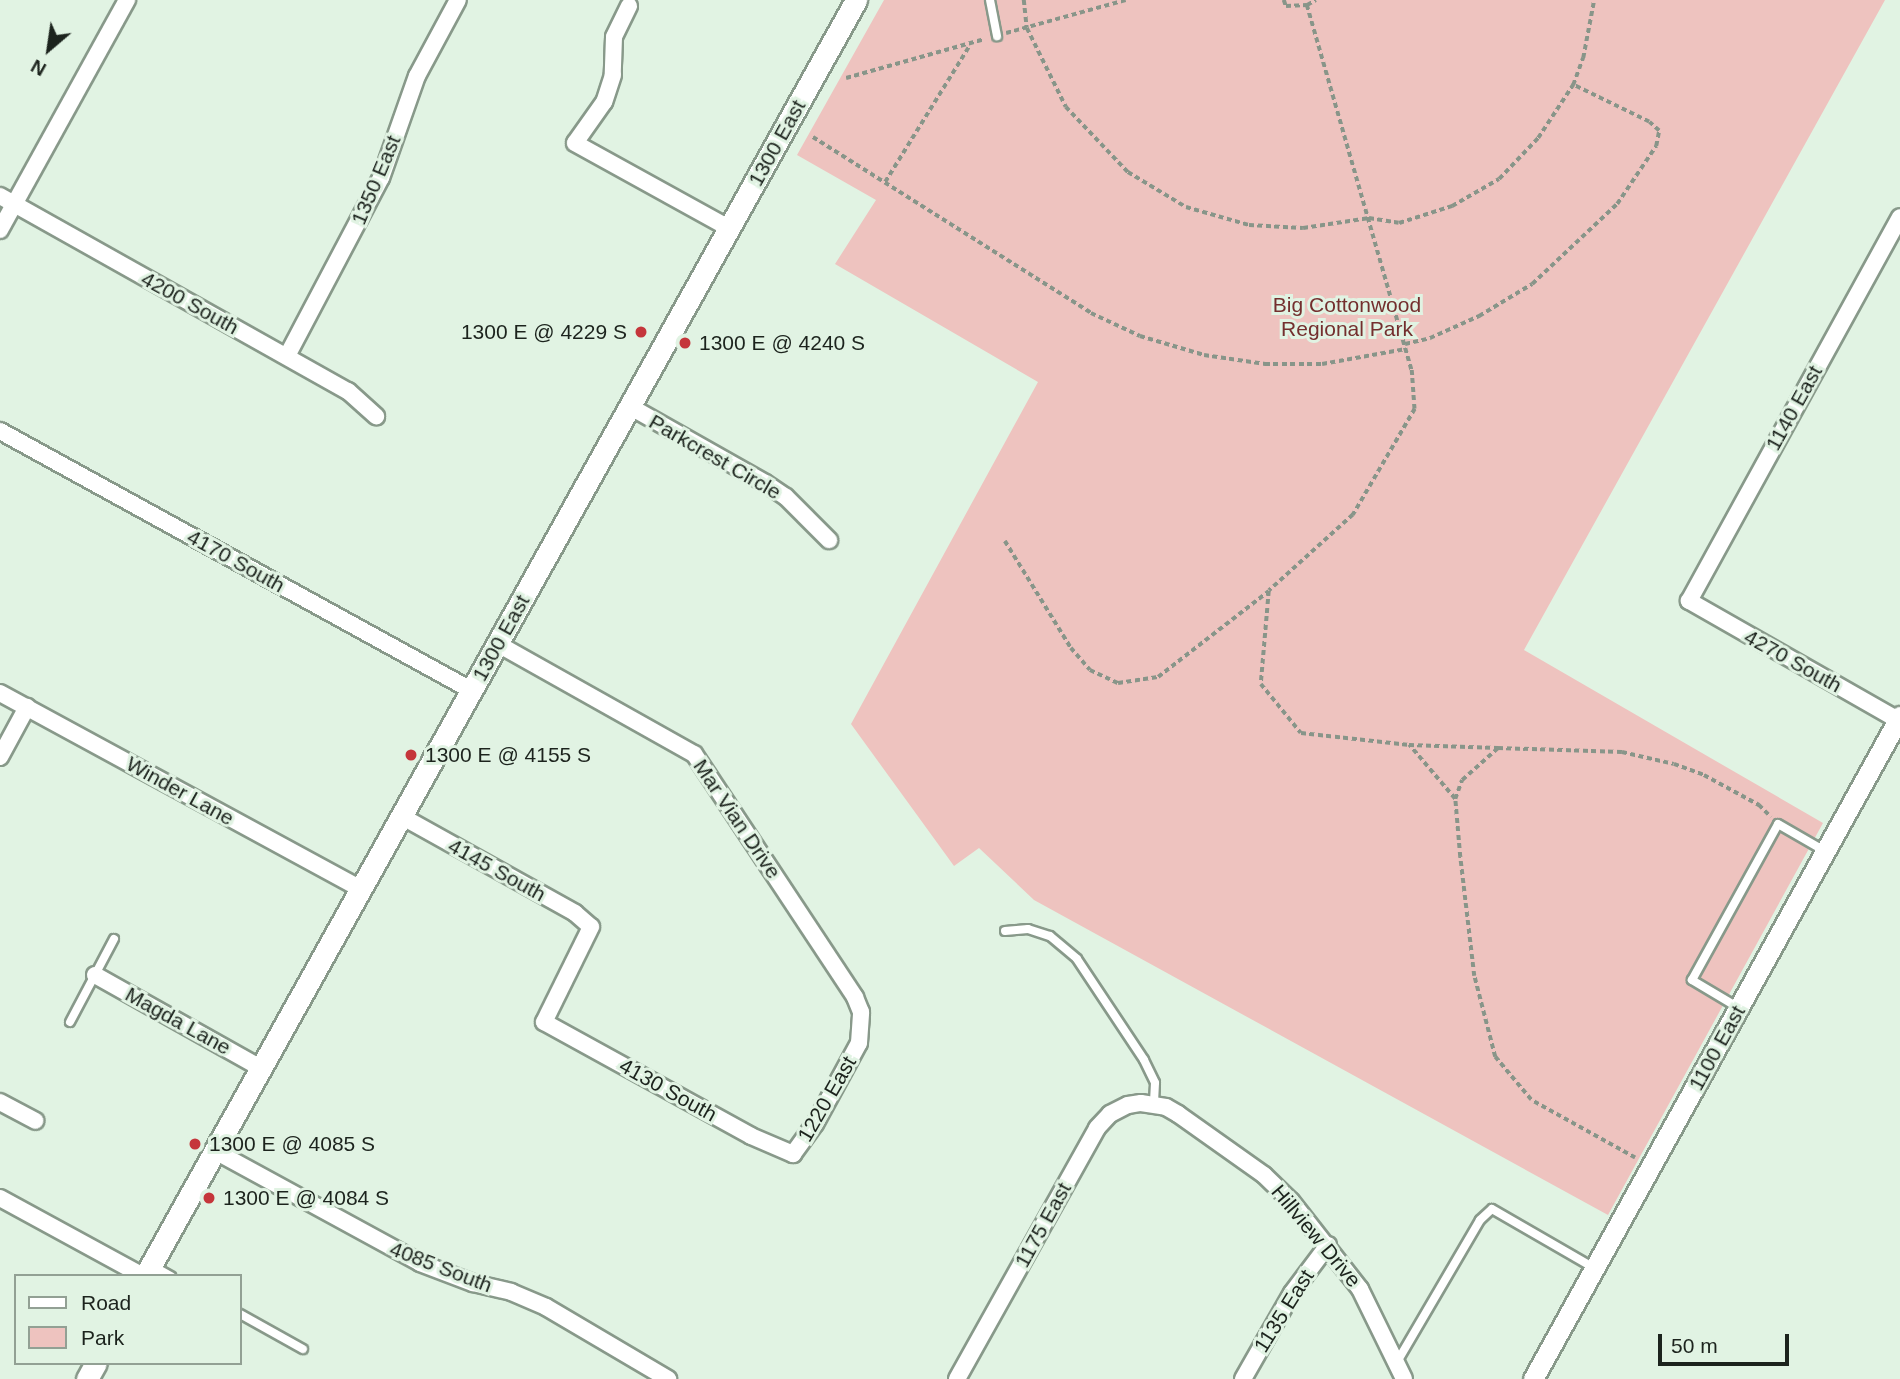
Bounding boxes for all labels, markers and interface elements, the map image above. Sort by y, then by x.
north arrow [14,14,84,84]
text: N [27,55,50,80]
street label: 1300 East [743,96,811,190]
street label: 1350 East [346,132,406,228]
street label: 4200 South [137,266,243,340]
park label: Big Cottonwood Regional Park [1273,292,1421,342]
place label: 1300 E @ 4229 S [461,319,627,345]
marker: 1300 E @ 4229 S [633,324,649,340]
place label: 1300 E @ 4240 S [699,330,865,356]
marker: 1300 E @ 4240 S [677,335,693,351]
street label: 1140 East [1760,361,1828,455]
street label: Parkcrest Circle [645,409,785,505]
street label: 4170 South [183,524,289,598]
street label: 1300 East [467,591,535,685]
street label: 4270 South [1740,624,1846,698]
place label: 1300 E @ 4155 S [425,742,591,768]
marker: 1300 E @ 4155 S [403,747,419,763]
street label: Winder Lane [122,751,238,831]
street label: Mar Vian Drive [688,755,786,883]
street label: 4145 South [444,833,550,907]
street label: Magda Lane [121,982,235,1060]
street label: 1100 East [1683,1001,1751,1095]
street label: 1220 East [792,1052,862,1146]
street label: 4130 South [615,1053,721,1127]
place label: 1300 E @ 4085 S [209,1131,375,1157]
marker: 1300 E @ 4085 S [187,1136,203,1152]
street label: 1175 East [1009,1178,1077,1272]
street label: Hillview Drive [1266,1180,1366,1292]
place label: 1300 E @ 4084 S [223,1185,389,1211]
marker: 1300 E @ 4084 S [201,1190,217,1206]
street label: 4085 South [386,1236,496,1298]
street label: 1135 East [1249,1265,1319,1357]
legend [14,1274,242,1365]
text: Road [81,1291,131,1314]
scale bar [1662,1320,1793,1364]
text: Park [81,1326,124,1349]
text: 50 m [1671,1334,1718,1357]

